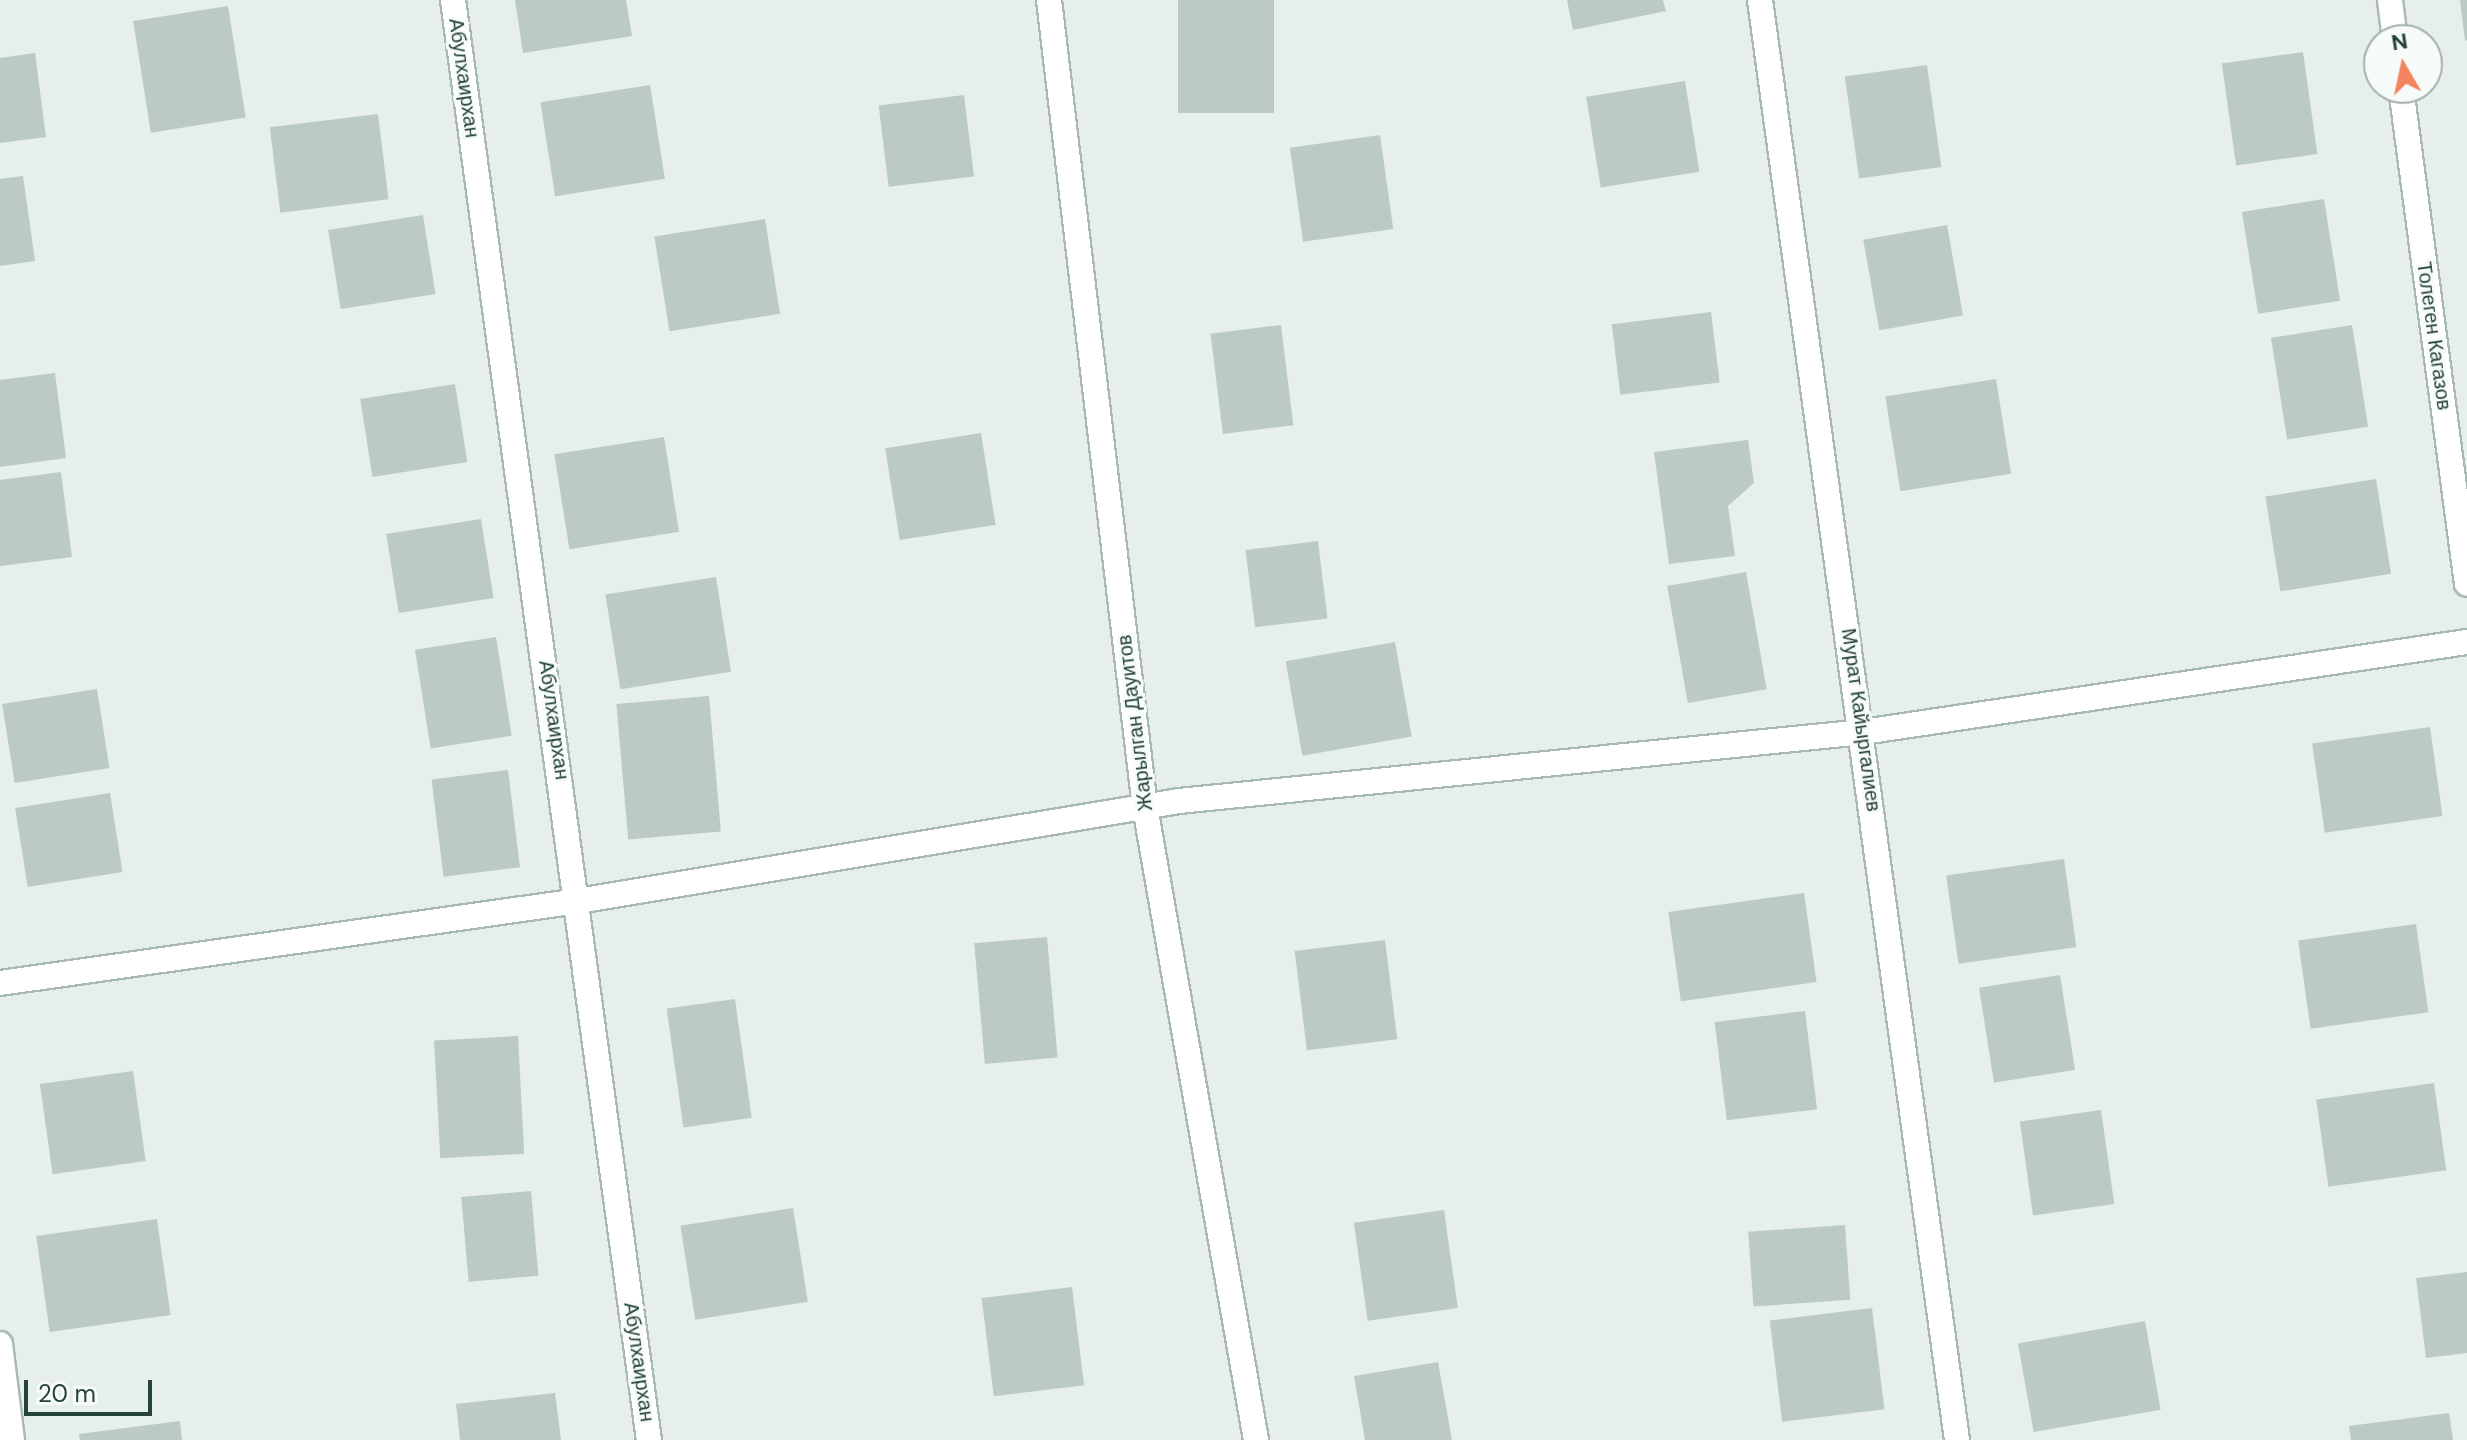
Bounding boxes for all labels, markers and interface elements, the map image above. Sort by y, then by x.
street label: Абулхаирхан [444,17,484,139]
north arrow [2363,24,2443,104]
text: N [2389,26,2410,57]
street label: Толеген Кагазов [2412,260,2456,412]
street label: Мурат Кайыргалиев [1836,627,1886,813]
street label: Жарылган Дауитов [1112,633,1158,813]
street label: Абулхаирхан [534,659,574,781]
street label: Абулхаирхан [619,1301,659,1423]
scale bar [28,1364,156,1414]
text: 20 m [38,1378,96,1409]

